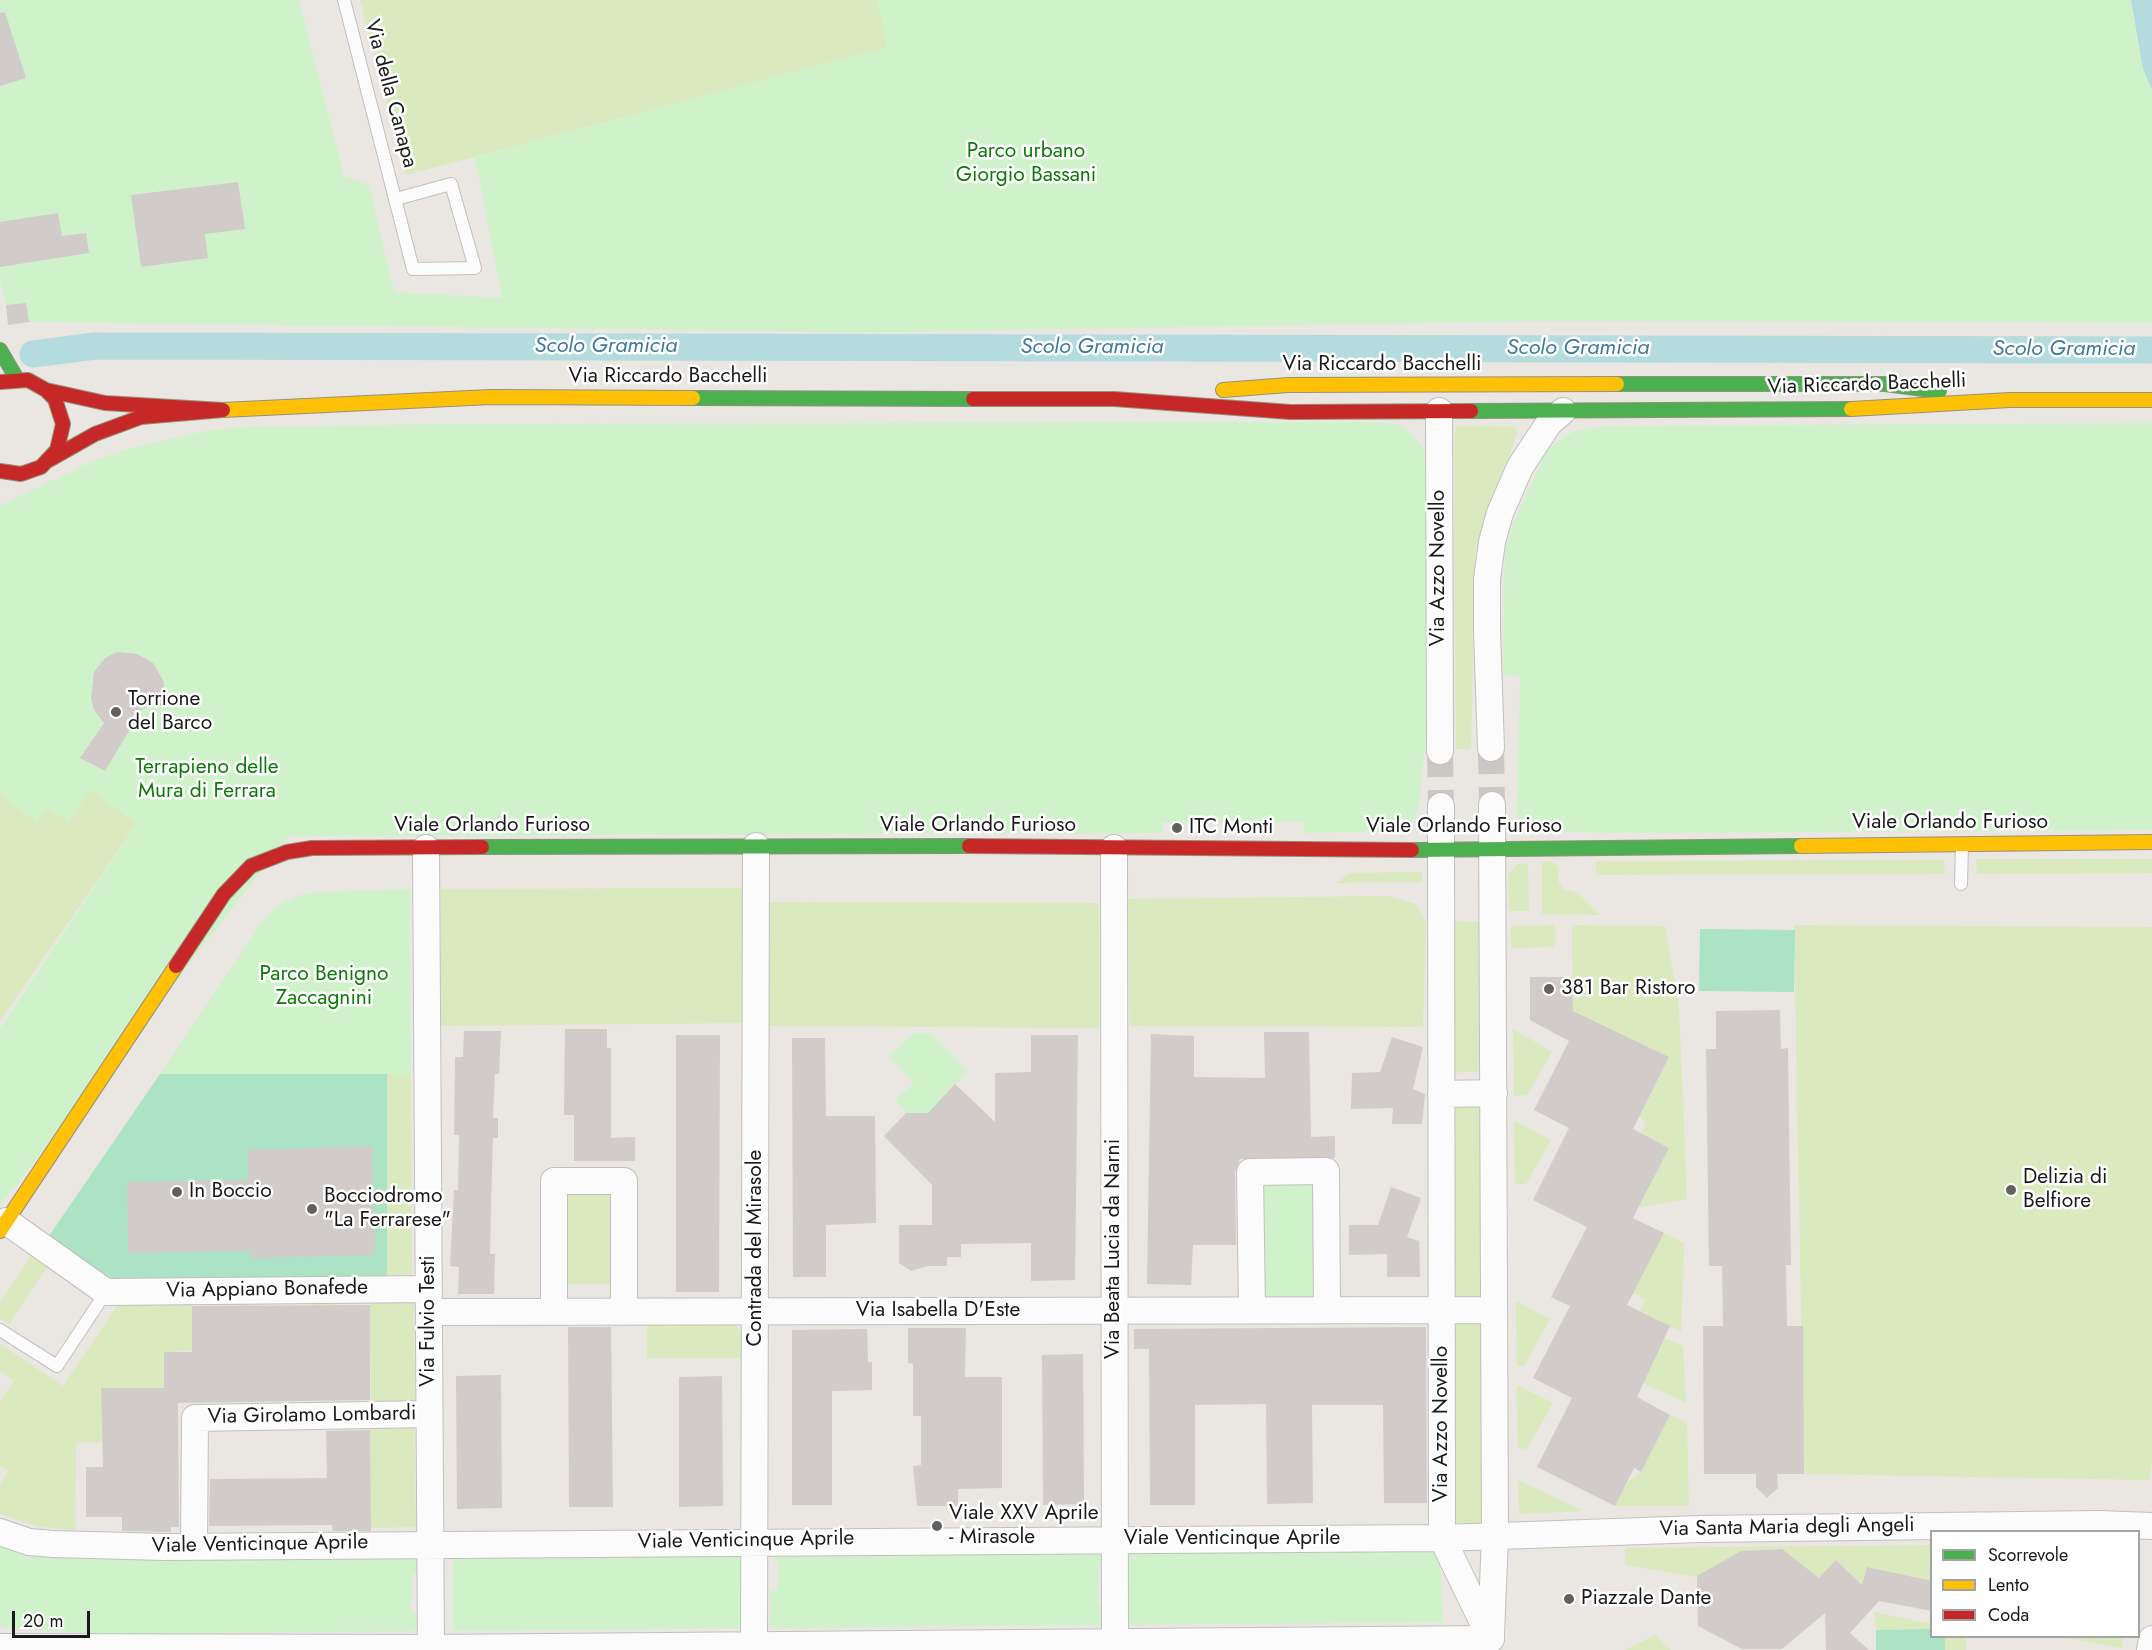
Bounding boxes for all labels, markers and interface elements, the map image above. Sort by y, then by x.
street label: Via della Canapa [358,17,422,171]
park label: Parco urbano Giorgio Bassani [956,139,1096,189]
water label: Scolo Gramicia [535,334,677,360]
water label: Scolo Gramicia [1021,335,1163,361]
water label: Scolo Gramicia [1507,336,1649,362]
water label: Scolo Gramicia [1993,337,2135,363]
street label: Via Riccardo Bacchelli [1283,352,1481,378]
street label: Via Riccardo Bacchelli [569,364,767,390]
street label: Via Riccardo Bacchelli [1767,369,1967,401]
street label: Via Azzo Novello [1426,490,1452,646]
place label: Torrione del Barco [128,687,212,737]
marker: Torrione del Barco [109,705,123,719]
park label: Terrapieno delle Mura di Ferrara [135,755,279,805]
street label: Viale Orlando Furioso [1852,810,2048,836]
street label: Viale Orlando Furioso [394,813,590,839]
street label: Viale Orlando Furioso [880,813,1076,839]
street label: Viale Orlando Furioso [1366,814,1562,840]
place label: ITC Monti [1189,815,1274,841]
marker: ITC Monti [1170,821,1184,835]
park label: Parco Benigno Zaccagnini [259,962,389,1012]
place label: 381 Bar Ristoro [1561,976,1696,1002]
marker: 381 Bar Ristoro [1542,982,1556,996]
street label: Via Beata Lucia da Narni [1101,1139,1127,1359]
street label: Contrada del Mirasole [743,1150,769,1346]
place label: Delizia di Belfiore [2023,1165,2107,1215]
place label: In Boccio [189,1179,272,1205]
marker: Delizia di Belfiore [2004,1183,2018,1197]
place label: Bocciodromo "La Ferrarese" [324,1184,451,1234]
marker: In Boccio [170,1185,184,1199]
marker: Bocciodromo "La Ferrarese" [305,1202,319,1216]
street label: Via Fulvio Testi [416,1255,442,1387]
street label: Via Appiano Bonafede [166,1276,368,1304]
street label: Via Isabella D'Este [856,1298,1020,1324]
street label: Via Azzo Novello [1429,1346,1455,1502]
street label: Via Girolamo Lombardi [207,1402,417,1430]
place label: Viale XXV Aprile - Mirasole [949,1501,1099,1551]
street label: Via Santa Maria degli Angeli [1659,1513,1915,1543]
marker: Viale XXV Aprile - Mirasole [930,1519,944,1533]
street label: Viale Venticinque Aprile [1124,1526,1340,1552]
street label: Viale Venticinque Aprile [637,1527,855,1555]
legend [1930,1530,2140,1638]
street label: Viale Venticinque Aprile [151,1531,369,1559]
text: Scorrevole [1988,1542,2068,1568]
text: Lento [1988,1572,2029,1598]
place label: Piazzale Dante [1581,1586,1711,1612]
marker: Piazzale Dante [1562,1592,1576,1606]
scale bar [15,1599,93,1637]
text: Coda [1988,1602,2029,1628]
text: 20 m [23,1608,63,1634]

